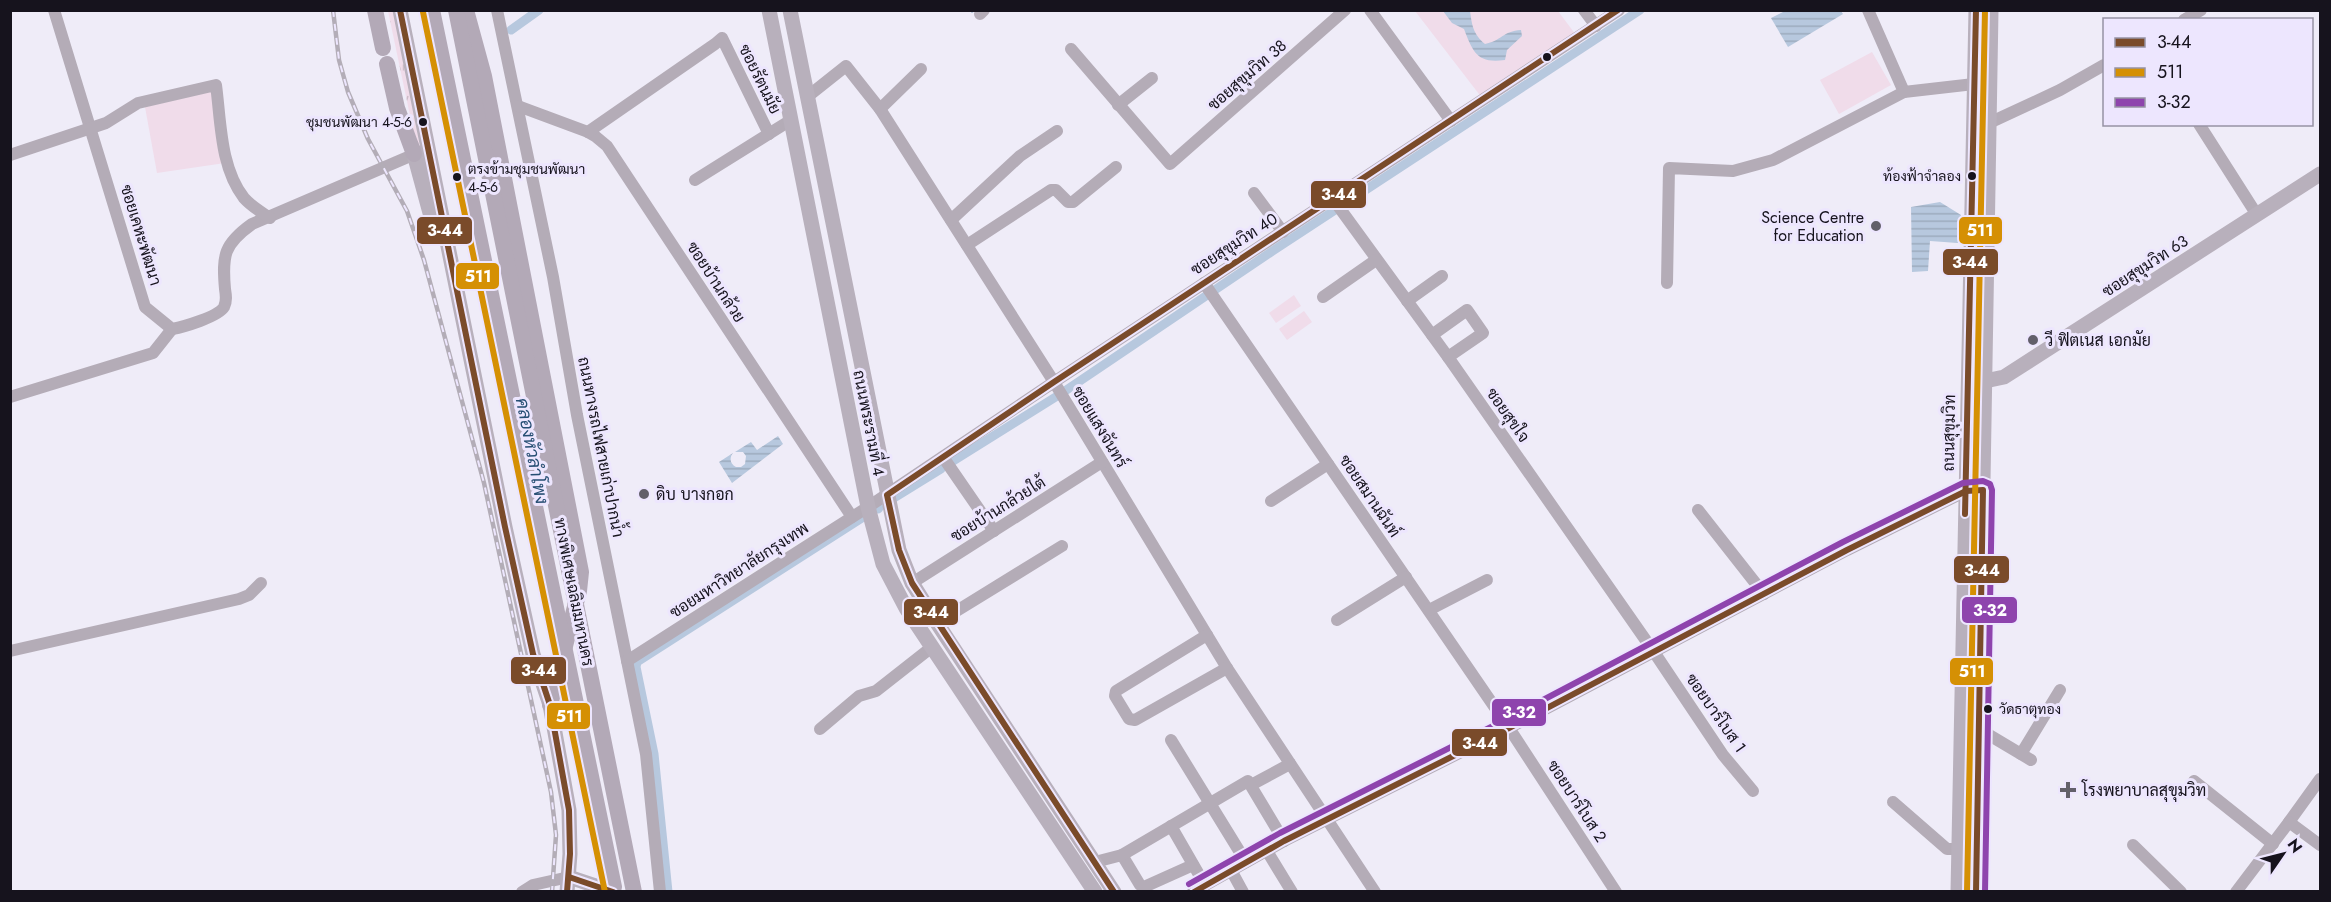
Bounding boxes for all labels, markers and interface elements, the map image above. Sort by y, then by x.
legend [2103,18,2313,126]
text: 3-44 [2157,29,2192,55]
street label: ซอยสุขุมวิท 38 [1202,34,1292,116]
street label: ซอยรัตนมัย [733,40,787,118]
unlabelled marker [1541,51,1553,63]
text: 511 [2157,59,2183,85]
text: 3-32 [2157,89,2191,115]
place label: ชุมชนพัฒนา 4-5-6 [306,112,412,132]
marker: ชุมชนพัฒนา 4-5-6 [417,116,429,128]
place label: ตรงข้ามชุมชนพัฒนา 4-5-6 [468,159,585,197]
place label: ท้องฟ้าจำลอง [1883,166,1961,186]
marker: ท้องฟ้าจำลอง [1966,170,1978,182]
marker: ตรงข้ามชุมชนพัฒนา 4-5-6 [451,171,463,183]
line badge: 3-44 [1310,180,1367,209]
street label: ซอยเคหะพัฒนา [115,182,167,288]
text: 3-44 [1321,183,1357,206]
place label: Science Centre for Education [1761,206,1864,247]
street label: ซอยสุขุมวิท 40 [1186,207,1282,281]
line badge: 3-44 [416,216,473,245]
line badge: 511 [1958,216,2003,245]
text: 3-44 [427,219,463,242]
marker: Science Centre for Education [1869,219,1883,233]
text: 511 [1967,219,1993,242]
street label: ซอยสุขุมวิท 63 [2097,229,2193,302]
street label: ซอยบ้านกล้วย [681,237,751,327]
line badge: 3-44 [1942,248,1999,276]
text: 3-44 [1952,251,1988,274]
line badge: 511 [455,262,500,290]
text: 511 [465,265,491,288]
place label: วี ฟิตเนส เอกมัย [2044,329,2151,352]
marker: วี ฟิตเนส เอกมัย [2026,333,2040,347]
street label: ถนนทางรถไฟสายเก่าปากน้ำ [572,354,633,539]
street label: ถนนพระรามที่ 4 [847,367,893,478]
street label: ซอยแสงจันทร์ [1067,381,1134,472]
street label: ซอยสุขใจ [1481,383,1535,447]
street label: ถนนสุขุมวิท [1937,394,1961,472]
water label: คลองหัวลำโพง [509,396,555,506]
street label: ซอยสมานฉันท์ [1334,450,1407,542]
street label: ซอยบ้านกล้วยใต้ [946,470,1051,547]
place label: ดิบ บางกอก [656,483,734,506]
marker: ดิบ บางกอก [637,487,651,501]
street label: ทางพิเศษเฉลิมมหานคร [548,516,600,669]
street label: ซอยมหาวิทยาลัยกรุงเทพ [665,516,813,624]
line badge: 3-44 [1953,555,2010,584]
text: 3-44 [1964,559,2000,582]
line badge: 3-32 [1961,596,2018,624]
line badge: 3-44 [903,598,959,626]
text: 3-32 [1973,599,2007,622]
text: 3-44 [913,601,949,624]
line badge: 3-44 [510,656,567,685]
line badge: 511 [1949,657,1994,686]
text: 3-44 [521,659,557,682]
text: 511 [1959,660,1985,683]
street label: ซอยบาร์โบส 1 [1680,668,1753,757]
line badge: 3-32 [1491,698,1547,727]
place label: วัดธาตุทอง [1999,699,2061,719]
text: 3-32 [1502,701,1536,724]
line badge: 511 [546,702,591,730]
marker: วัดธาตุทอง [1982,703,1994,715]
text: 511 [556,705,582,728]
line badge: 3-44 [1451,728,1508,757]
text: 3-44 [1462,732,1498,755]
street label: ซอยบาร์โบส 2 [1542,755,1613,847]
place label: โรงพยาบาลสุขุมวิท [2081,779,2206,802]
marker: โรงพยาบาลสุขุมวิท [2059,781,2077,799]
north arrow [2253,824,2313,884]
text: N [2282,834,2308,857]

